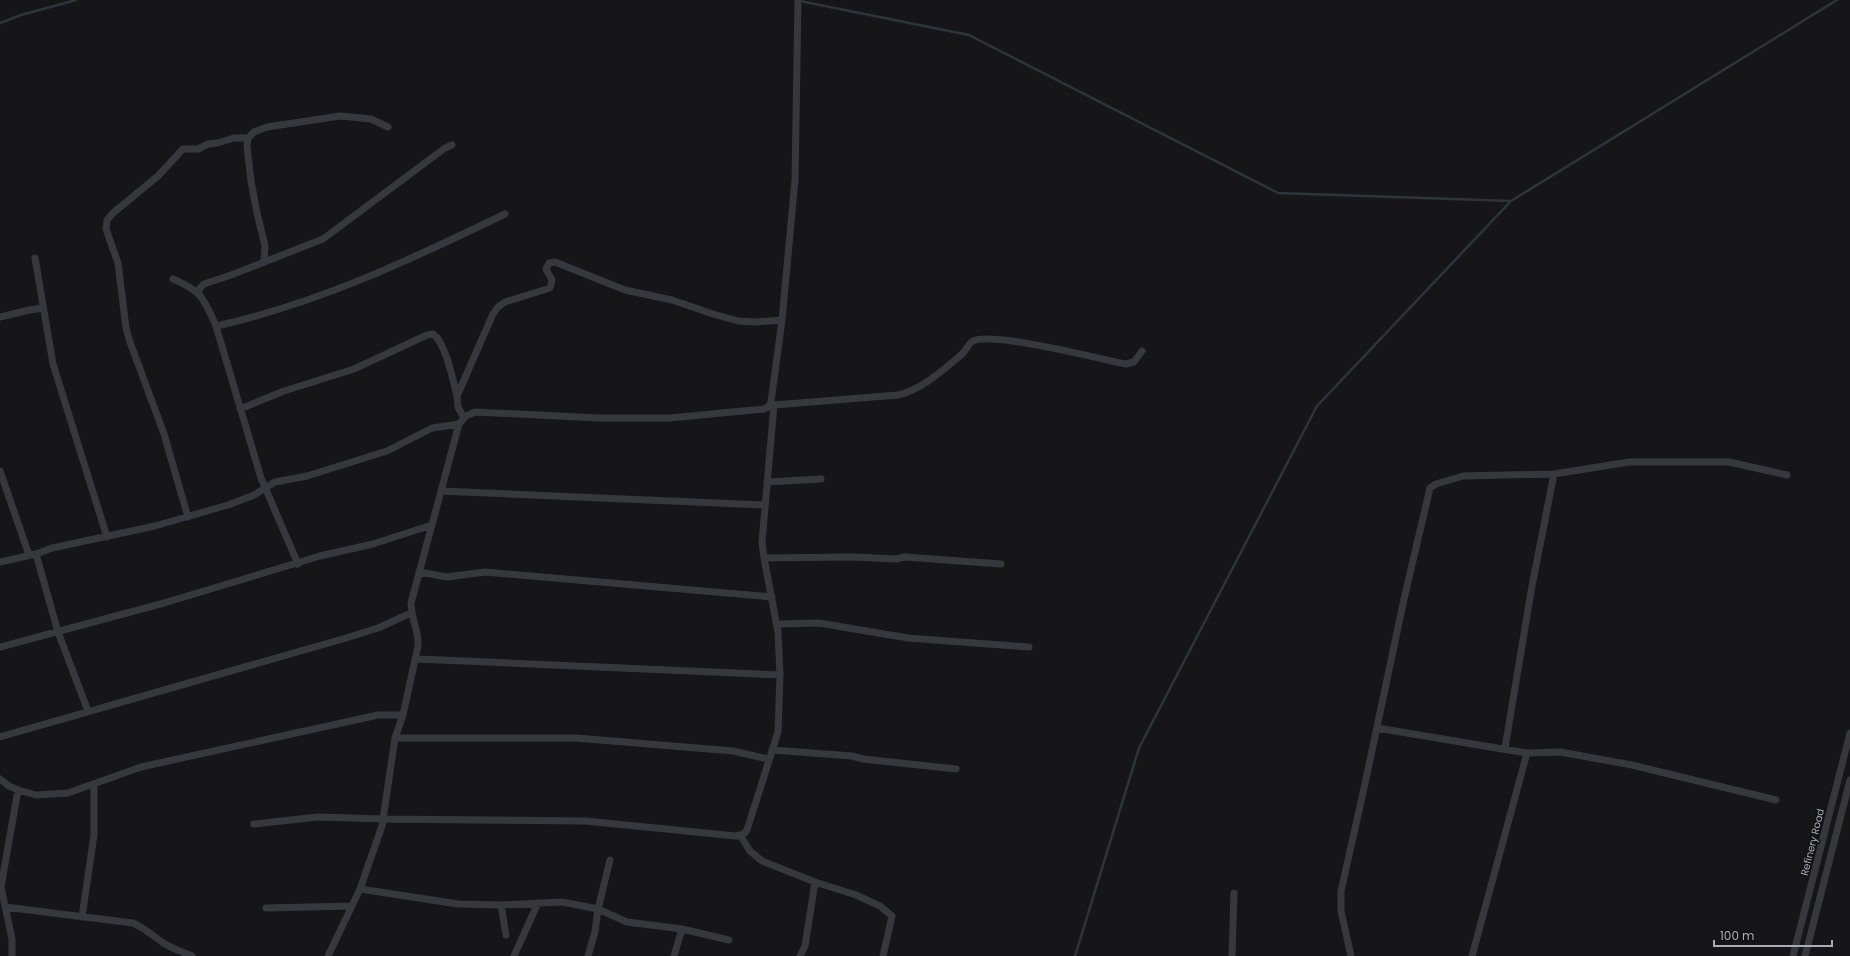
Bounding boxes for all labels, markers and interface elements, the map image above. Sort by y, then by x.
street label: Refinery Road [1797,807,1828,877]
scale bar [1714,922,1832,948]
text: 100 m [1720,927,1754,944]

